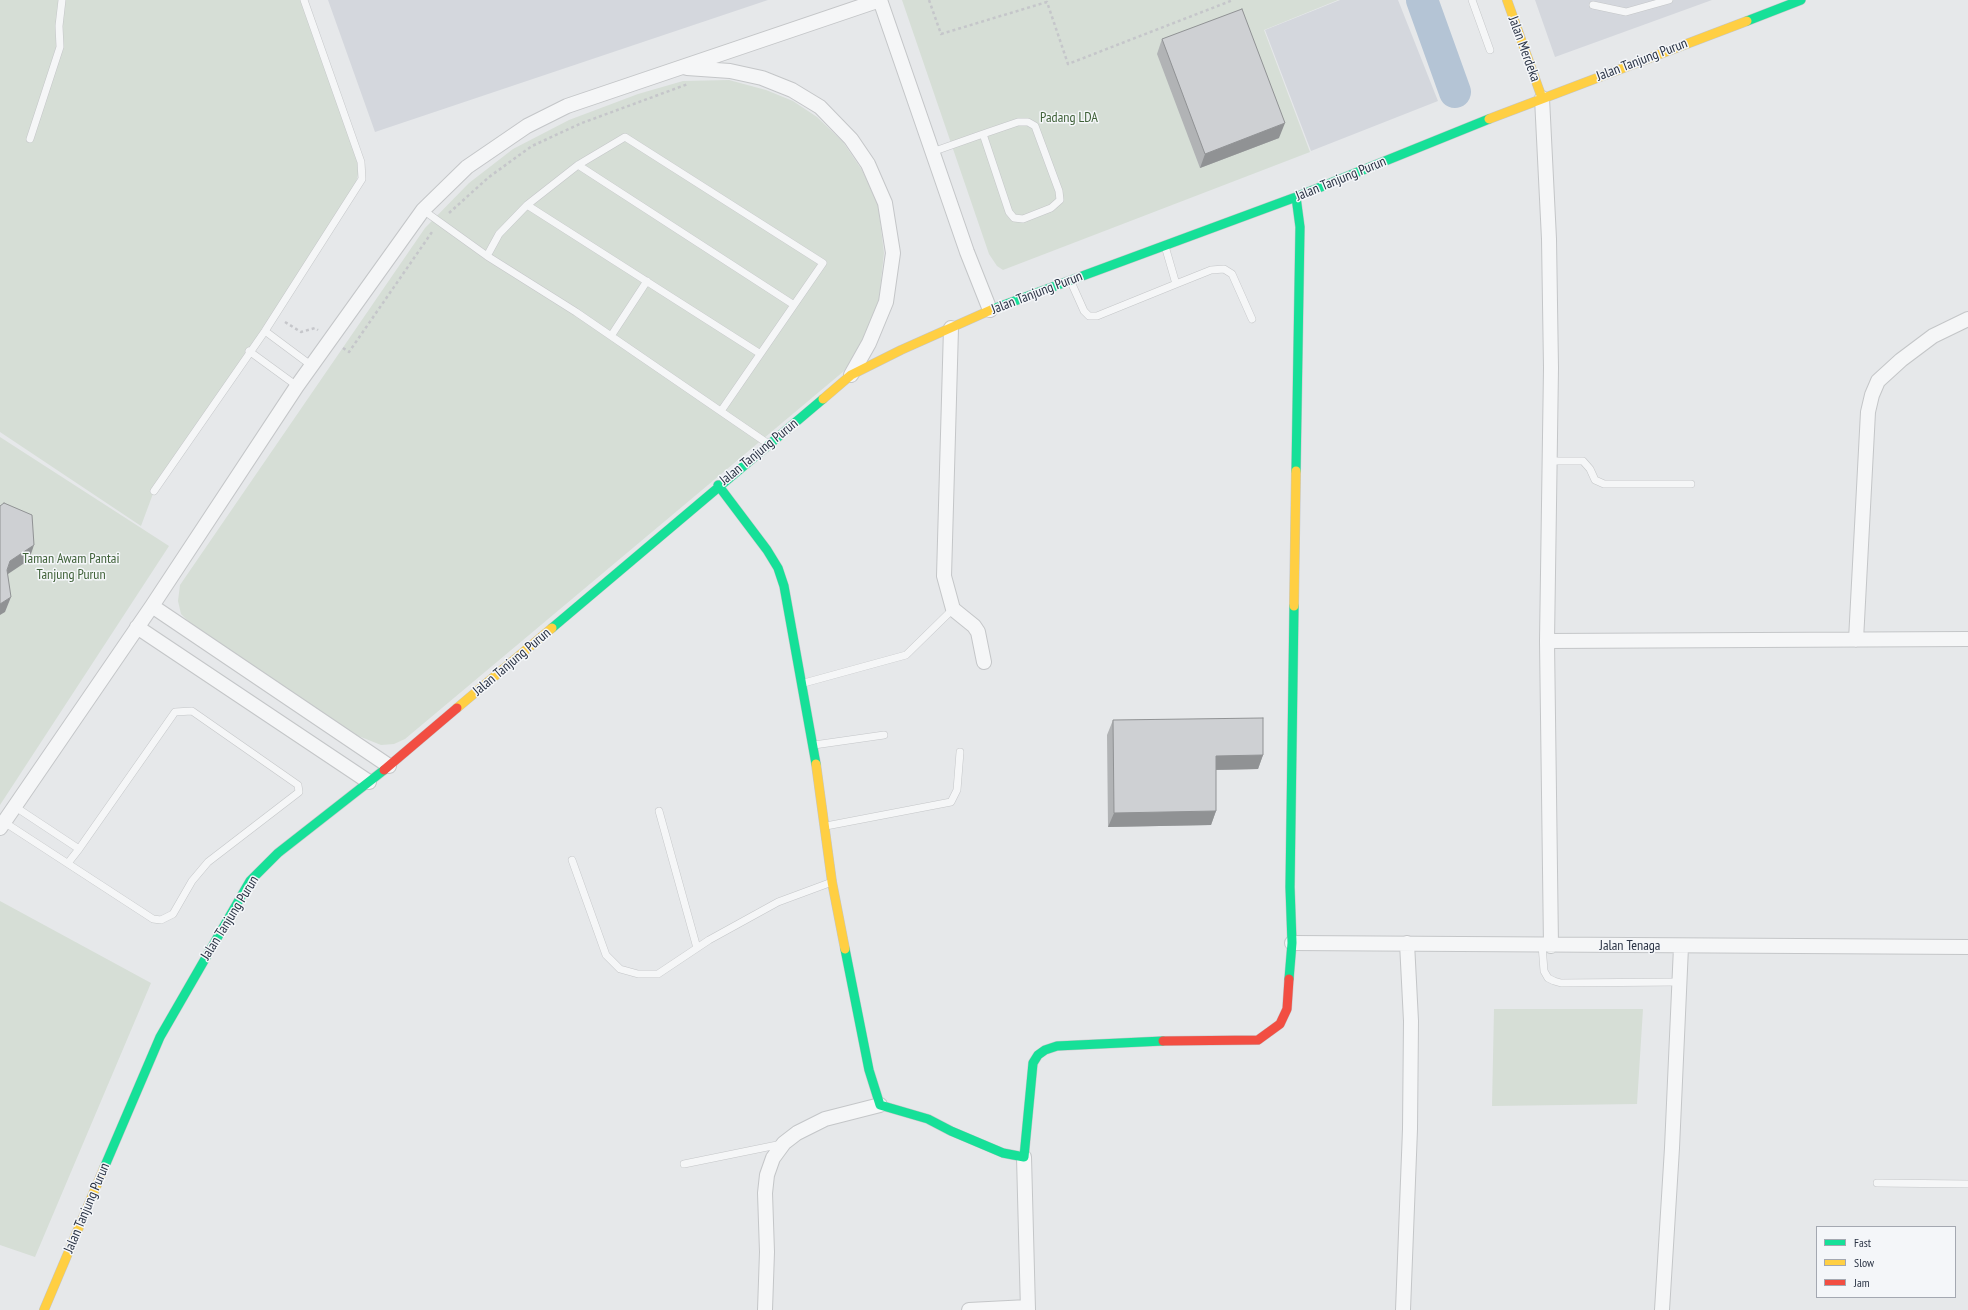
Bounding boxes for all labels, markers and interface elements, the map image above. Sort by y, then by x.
street label: Jalan Merdeka [1504,14,1544,84]
street label: Jalan Tanjung Purun [1594,35,1690,85]
park label: Padang LDA [1040,110,1098,126]
street label: Jalan Tanjung Purun [1293,153,1389,205]
street label: Jalan Tanjung Purun [989,268,1085,318]
street label: Jalan Tanjung Purun [716,415,802,489]
park label: Taman Awam Pantai Tanjung Purun [23,551,119,584]
street label: Jalan Tanjung Purun [470,625,554,699]
street label: Jalan Tanjung Purun [197,873,263,963]
street label: Jalan Tenaga [1600,938,1660,954]
street label: Jalan Tanjung Purun [60,1160,114,1256]
legend [1816,1226,1956,1298]
text: Fast [1854,1235,1871,1250]
text: Slow [1854,1255,1874,1270]
text: Jam [1854,1275,1870,1290]

